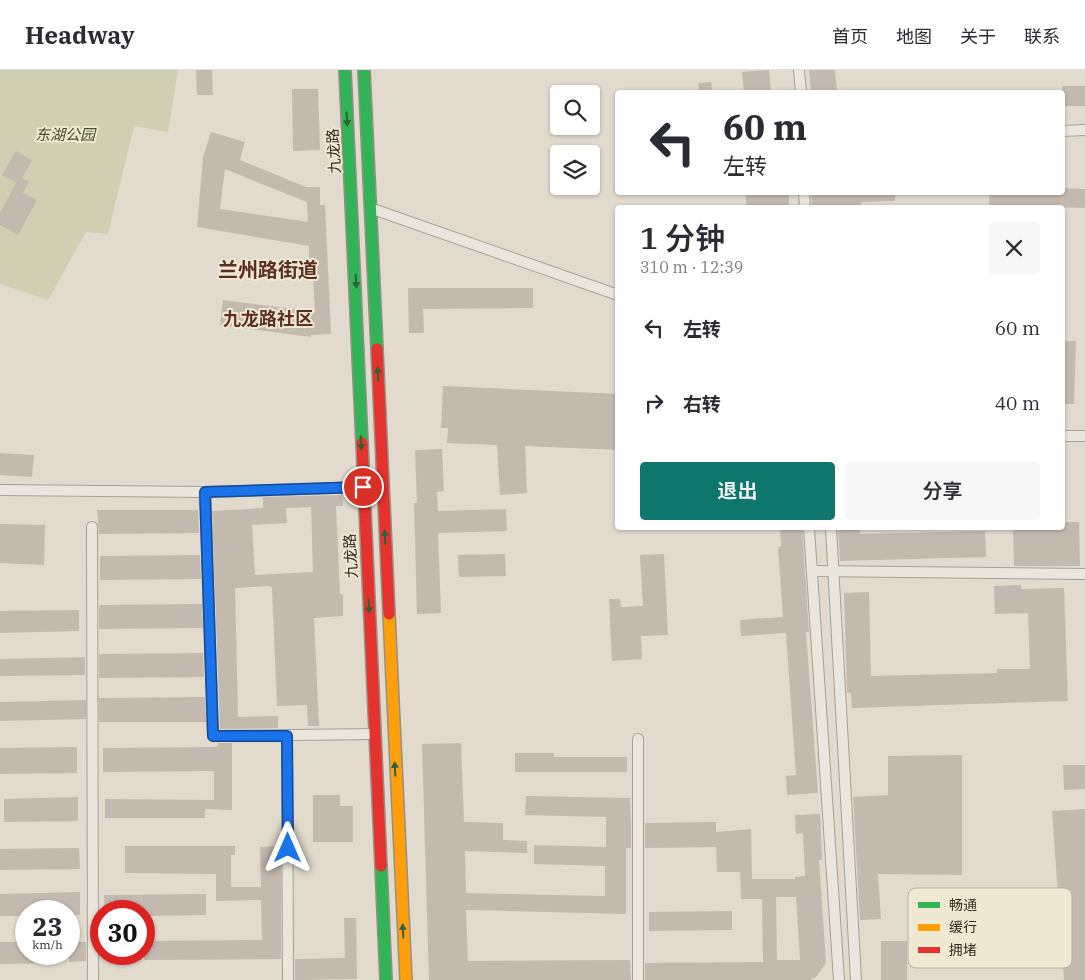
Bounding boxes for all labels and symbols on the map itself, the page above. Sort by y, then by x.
one-way arrow [344,111,352,127]
park label: 东湖公园 [35,125,97,144]
street label: 九龙路 [323,128,344,174]
district label: 兰州路街道 [218,256,318,283]
one-way arrow [352,273,360,289]
district label: 九龙路社区 [223,307,313,330]
one-way arrow [374,366,382,382]
one-way arrow [358,436,366,452]
pin [342,466,384,508]
one-way arrow [381,528,389,544]
street label: 九龙路 [340,533,361,579]
one-way arrow [365,598,373,614]
one-way arrow [391,761,399,777]
position arrow [261,821,313,873]
legend [908,888,1072,968]
text: 畅通 [949,896,977,914]
speed limit sign: 30 [90,900,155,965]
text: 缓行 [949,918,977,936]
one-way arrow [399,923,407,939]
text: 拥堵 [949,941,977,959]

